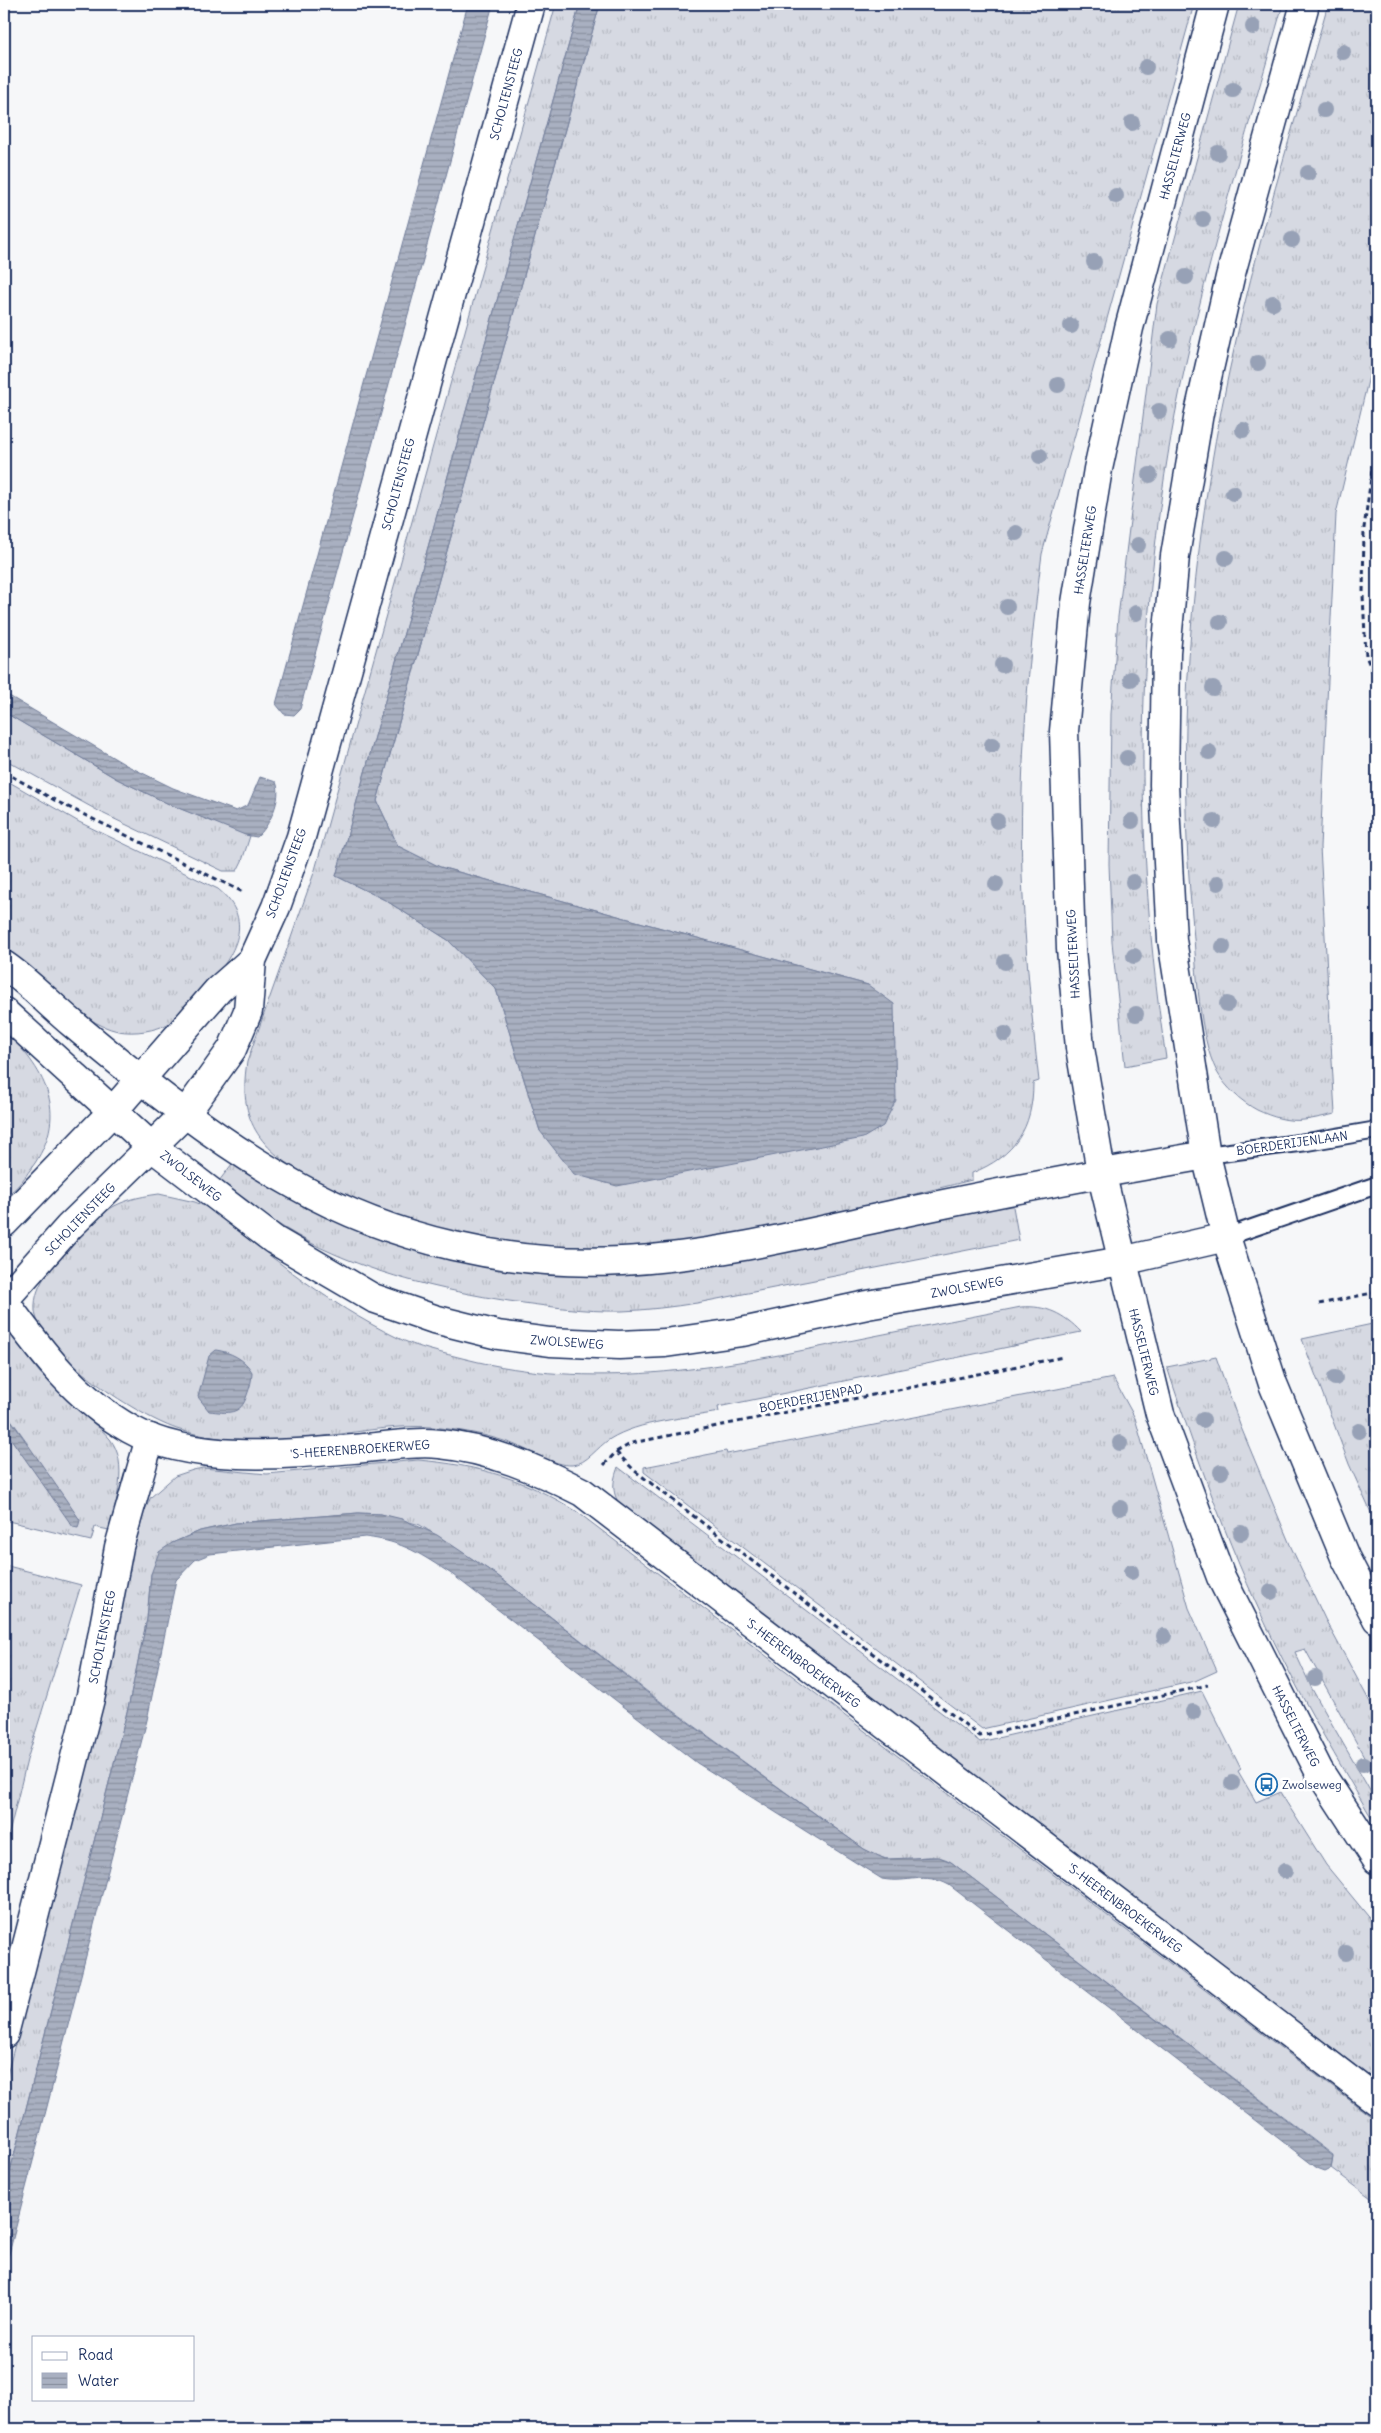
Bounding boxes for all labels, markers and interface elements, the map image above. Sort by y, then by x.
street label: SCHOLTENSTEEG [486,46,526,142]
street label: HASSELTERWEG [1156,111,1194,201]
street label: SCHOLTENSTEEG [378,436,418,532]
street label: HASSELTERWEG [1071,504,1099,595]
street label: SCHOLTENSTEEG [263,826,309,920]
street label: HASSELTERWEG [1063,909,1083,999]
street label: BOERDERIJENLAAN [1235,1128,1349,1158]
street label: ZWOLSEWEG [157,1147,225,1205]
street label: SCHOLTENSTEEG [42,1179,119,1258]
street label: ZWOLSEWEG [929,1273,1005,1301]
street label: HASSELTERWEG [1126,1307,1162,1398]
street label: ZWOLSEWEG [530,1332,605,1352]
street label: BOERDERIJENPAD [758,1381,864,1415]
street label: 'S-HEERENBROEKERWEG [290,1437,431,1461]
street label: SCHOLTENSTEEG [86,1589,118,1685]
street label: 'S-HEERENBROEKERWEG [743,1615,864,1711]
street label: HASSELTERWEG [1269,1683,1323,1770]
bus stop icon: Zwolseweg [1254,1772,1278,1796]
place label: Zwolseweg [1282,1777,1342,1792]
street label: 'S-HEERENBROEKERWEG [1065,1860,1186,1956]
legend [32,2336,195,2400]
text: Road [78,2345,113,2364]
text: Water [78,2371,119,2390]

